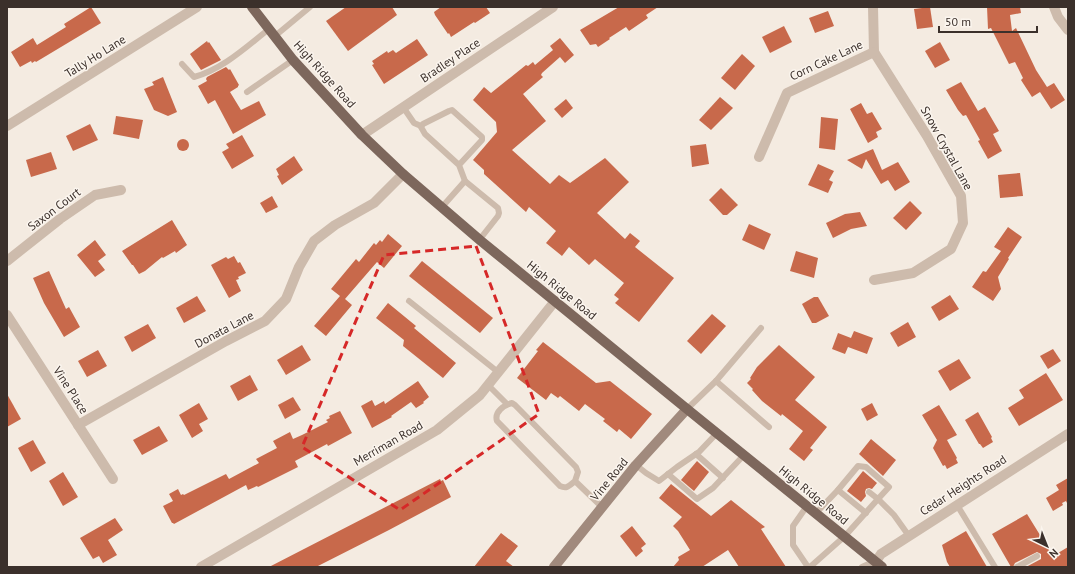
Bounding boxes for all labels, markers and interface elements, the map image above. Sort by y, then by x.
scale bar [939,8,1037,34]
text: 50 m [945,14,971,29]
street label: Tally Ho Lane [62,31,128,81]
street label: Bradley Place [417,35,483,85]
street label: High Ridge Road [291,37,359,111]
street label: Corn Cake Lane [787,37,865,83]
street label: Snow Crystal Lane [918,103,976,193]
street label: Saxon Court [25,184,83,234]
street label: High Ridge Road [524,257,600,323]
street label: Donata Lane [192,307,256,351]
street label: Vine Place [50,363,92,416]
street label: Merriman Road [351,417,425,469]
street label: Cedar Heights Road [917,451,1009,519]
street label: Vine Road [586,454,631,504]
street label: High Ridge Road [776,462,852,528]
north arrow [1027,526,1067,566]
text: N [1046,546,1061,561]

